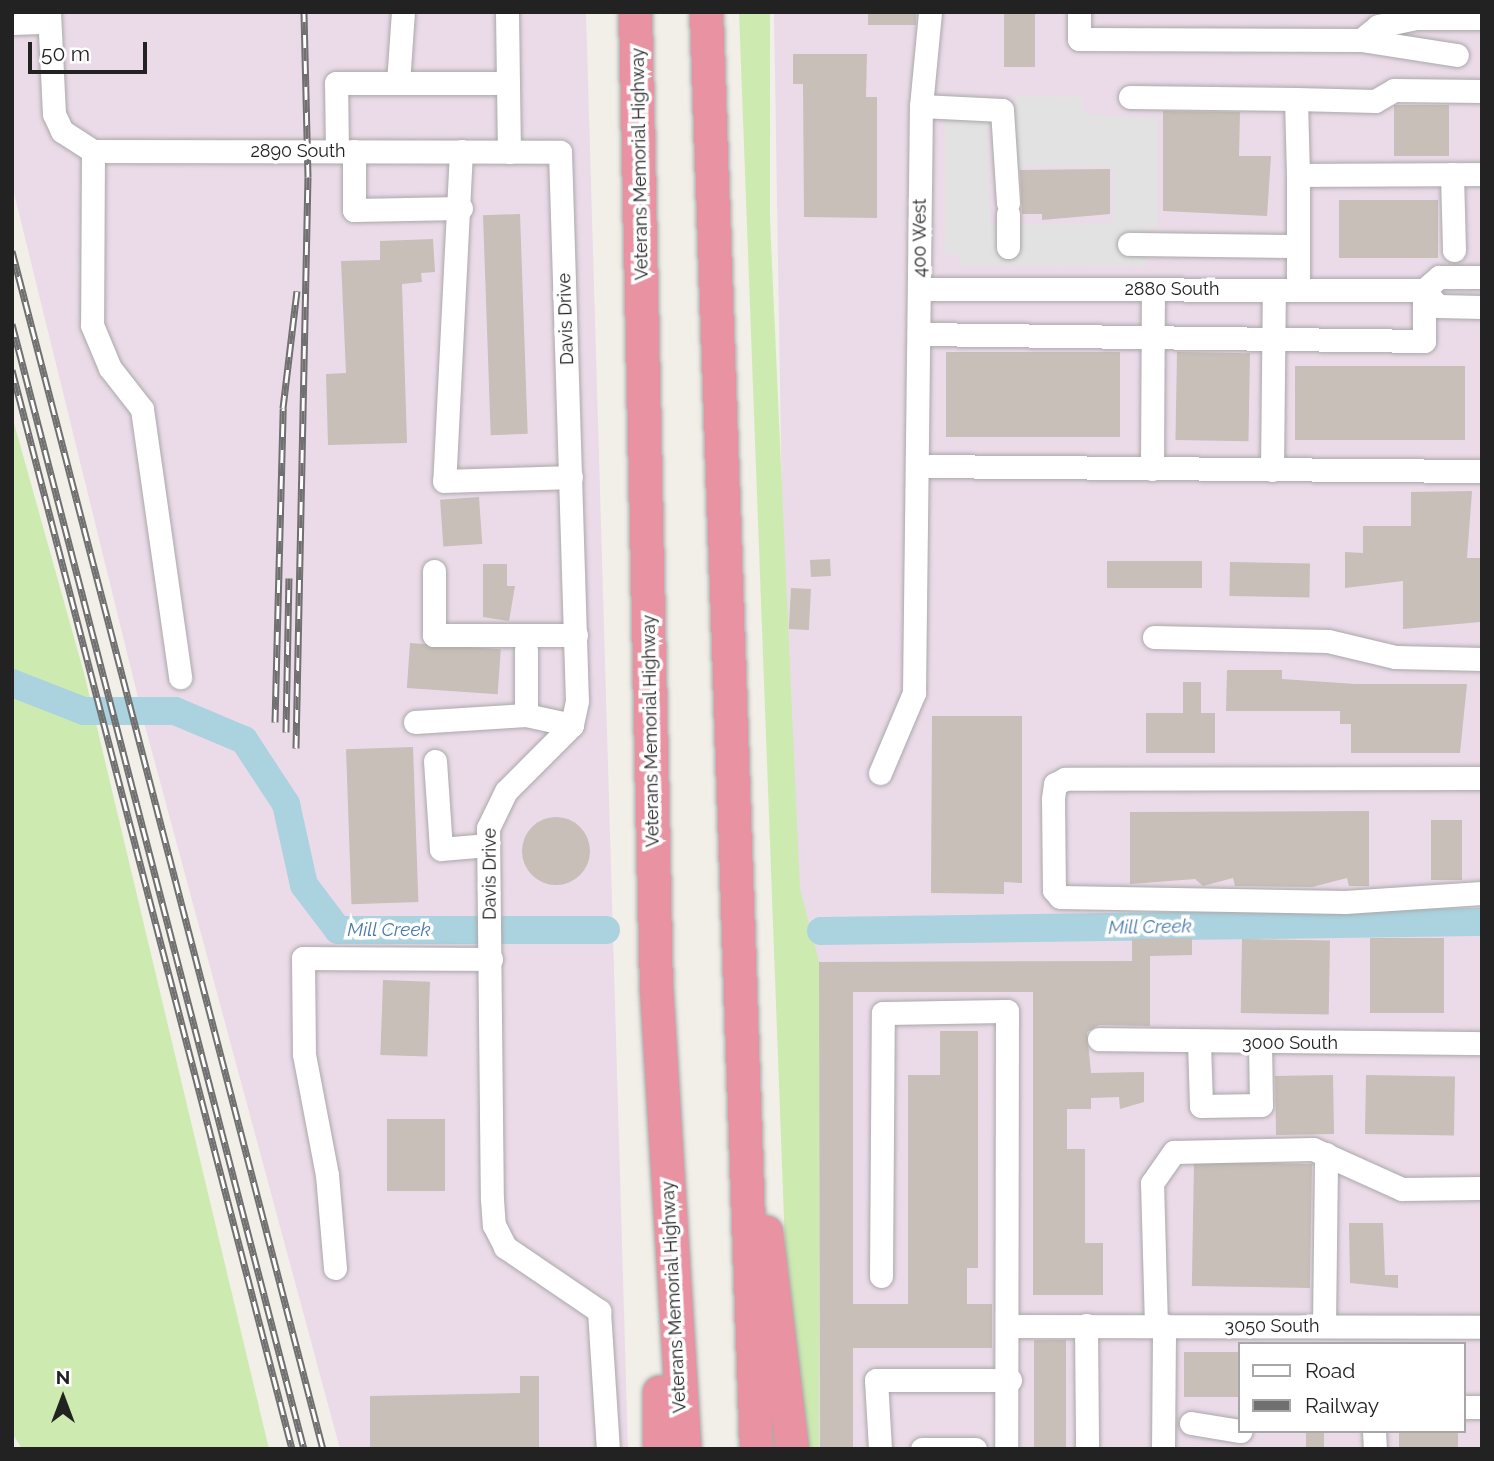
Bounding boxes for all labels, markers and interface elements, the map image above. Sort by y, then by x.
scale bar [32,28,150,72]
text: 50 m [41,41,90,66]
street label: Veterans Memorial Highway [627,47,653,281]
street label: 2890 South [250,140,346,162]
street label: 400 West [909,198,931,278]
street label: Davis Drive [554,273,578,365]
street label: 2880 South [1124,278,1220,300]
street label: Veterans Memorial Highway [638,614,664,848]
street label: Davis Drive [479,828,501,920]
water label: Mill Creek [1108,915,1192,939]
water label: Mill Creek [347,919,431,941]
street label: 3000 South [1242,1032,1338,1054]
street label: Veterans Memorial Highway [657,1180,691,1414]
street label: 3050 South [1225,1315,1319,1337]
legend [1238,1342,1466,1433]
text: Road [1305,1358,1355,1383]
north arrow [28,1363,98,1433]
text: N [56,1366,70,1388]
text: Railway [1305,1393,1379,1418]

